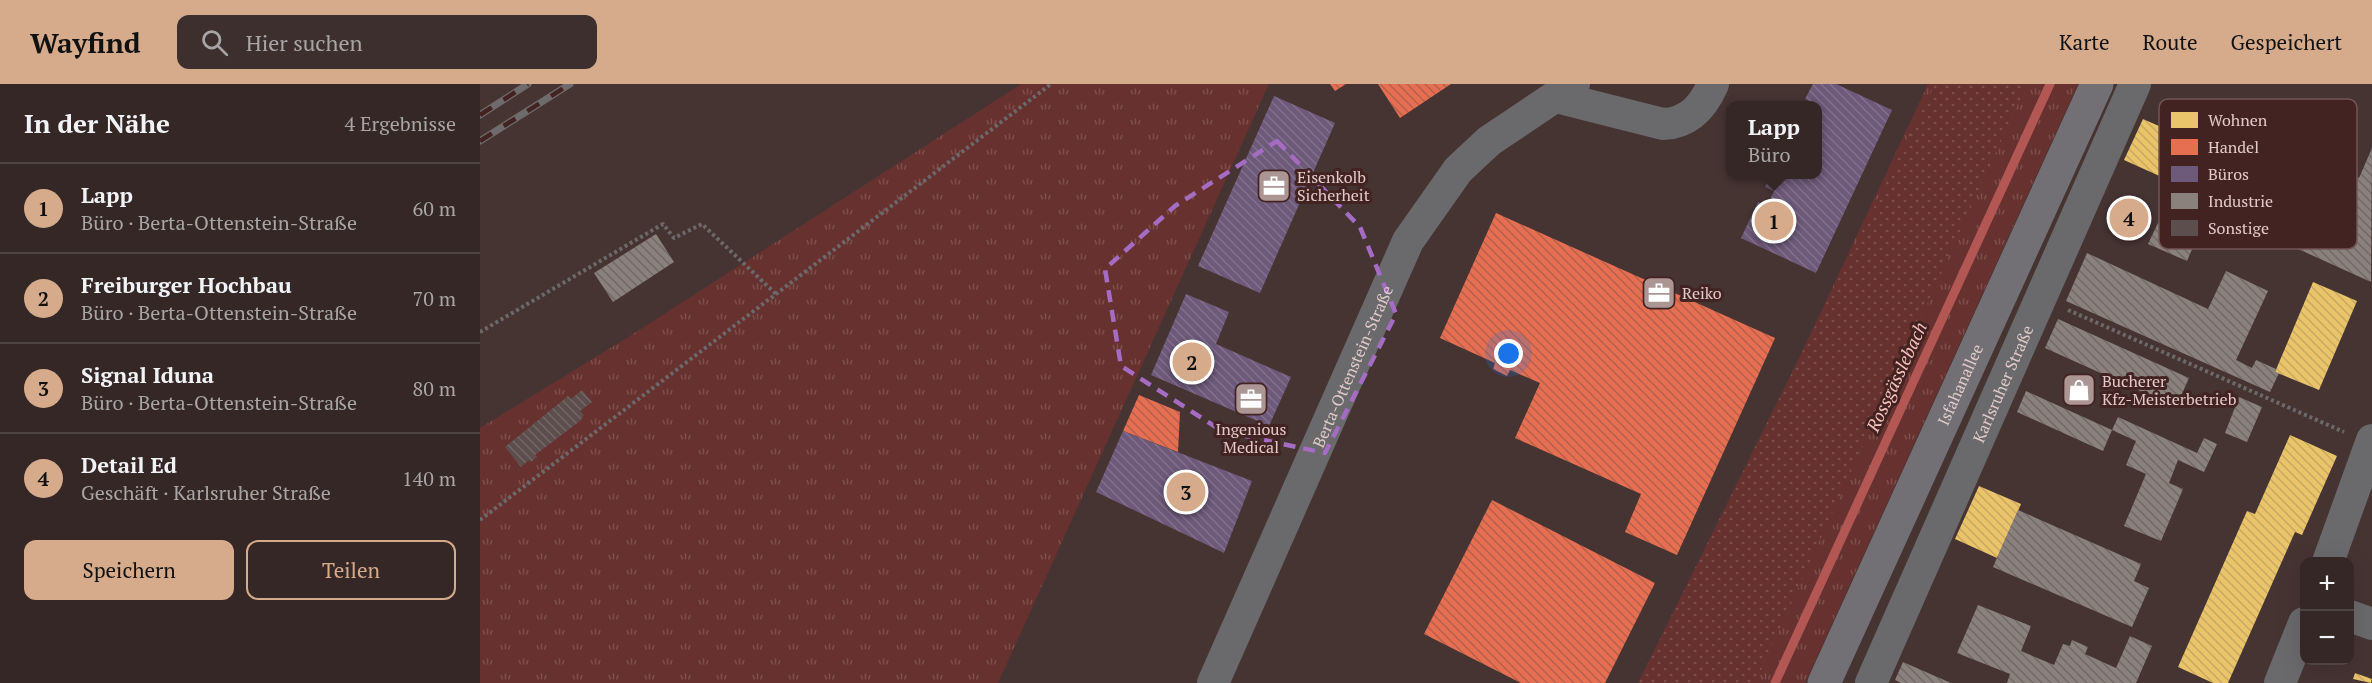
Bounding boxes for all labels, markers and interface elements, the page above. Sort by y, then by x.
search box [177,15,597,69]
text: Wayfind [30,24,141,61]
icon: search [198,26,231,59]
text: Hier suchen [246,28,363,57]
text: Karte [2059,28,2110,56]
text: Route [2143,28,2198,56]
text: Gespeichert [2231,28,2342,56]
legend [2159,99,2357,249]
popup [1726,101,1822,179]
text: In der Nähe [24,106,170,140]
text: Wohnen [2208,109,2268,131]
text: 4 Ergebnisse [344,110,456,137]
text: Lapp [1748,112,1800,141]
text: Handel [2208,136,2259,158]
text: Büro [1748,141,1791,168]
text: Büros [2208,163,2249,185]
place label: Eisenkolb Sicherheit [1297,166,1370,206]
office icon: Eisenkolb Sicherheit [1256,168,1292,204]
text: Lapp [81,180,133,209]
text: Industrie [2208,190,2273,212]
text: 1 [38,195,49,222]
text: 60 m [413,195,456,222]
pin: 4 [2110,196,2148,240]
pin: 1 [1754,198,1794,244]
text: Büro · Berta-Ottenstein-Straße [81,209,357,236]
text: Sonstige [2208,217,2269,239]
text: Freiburger Hochbau [81,270,292,299]
office icon: Reiko [1641,275,1677,311]
street label: Berta-Ottenstein-Straße [1307,282,1398,451]
place label: Reiko [1682,282,1722,304]
text: 2 [38,285,49,312]
text: 70 m [413,285,456,312]
text: Büro · Berta-Ottenstein-Straße [81,299,357,326]
water label: Rossgässlebach [1860,318,1932,436]
street label: Karlsruher Straße [1967,322,2038,446]
your location [1494,339,1523,368]
pin: 2 [1172,340,1212,384]
street label: Isfahanallee [1932,340,1988,429]
text: Signal Iduna [81,360,214,389]
place label: Bucherer Kfz-Meisterbetrieb [2102,370,2237,410]
shop icon: Bucherer Kfz-Meisterbetrieb [2061,372,2097,408]
text: 3 [38,375,49,402]
text: 80 m [413,375,456,402]
office icon: Ingenious Medical [1233,381,1269,417]
text: Büro · Berta-Ottenstein-Straße [81,389,357,416]
place label: Ingenious Medical [1216,418,1287,458]
text: Detail Ed [81,450,177,479]
text: 4 [38,465,49,492]
text: 140 m [402,465,456,492]
pin: 3 [1166,470,1206,514]
text: Geschäft · Karlsruher Straße [81,479,331,506]
button: Speichern [24,540,234,600]
button: Teilen [246,540,456,600]
map controls [2300,557,2354,665]
button: + [2300,557,2354,611]
button: − [2300,611,2354,665]

